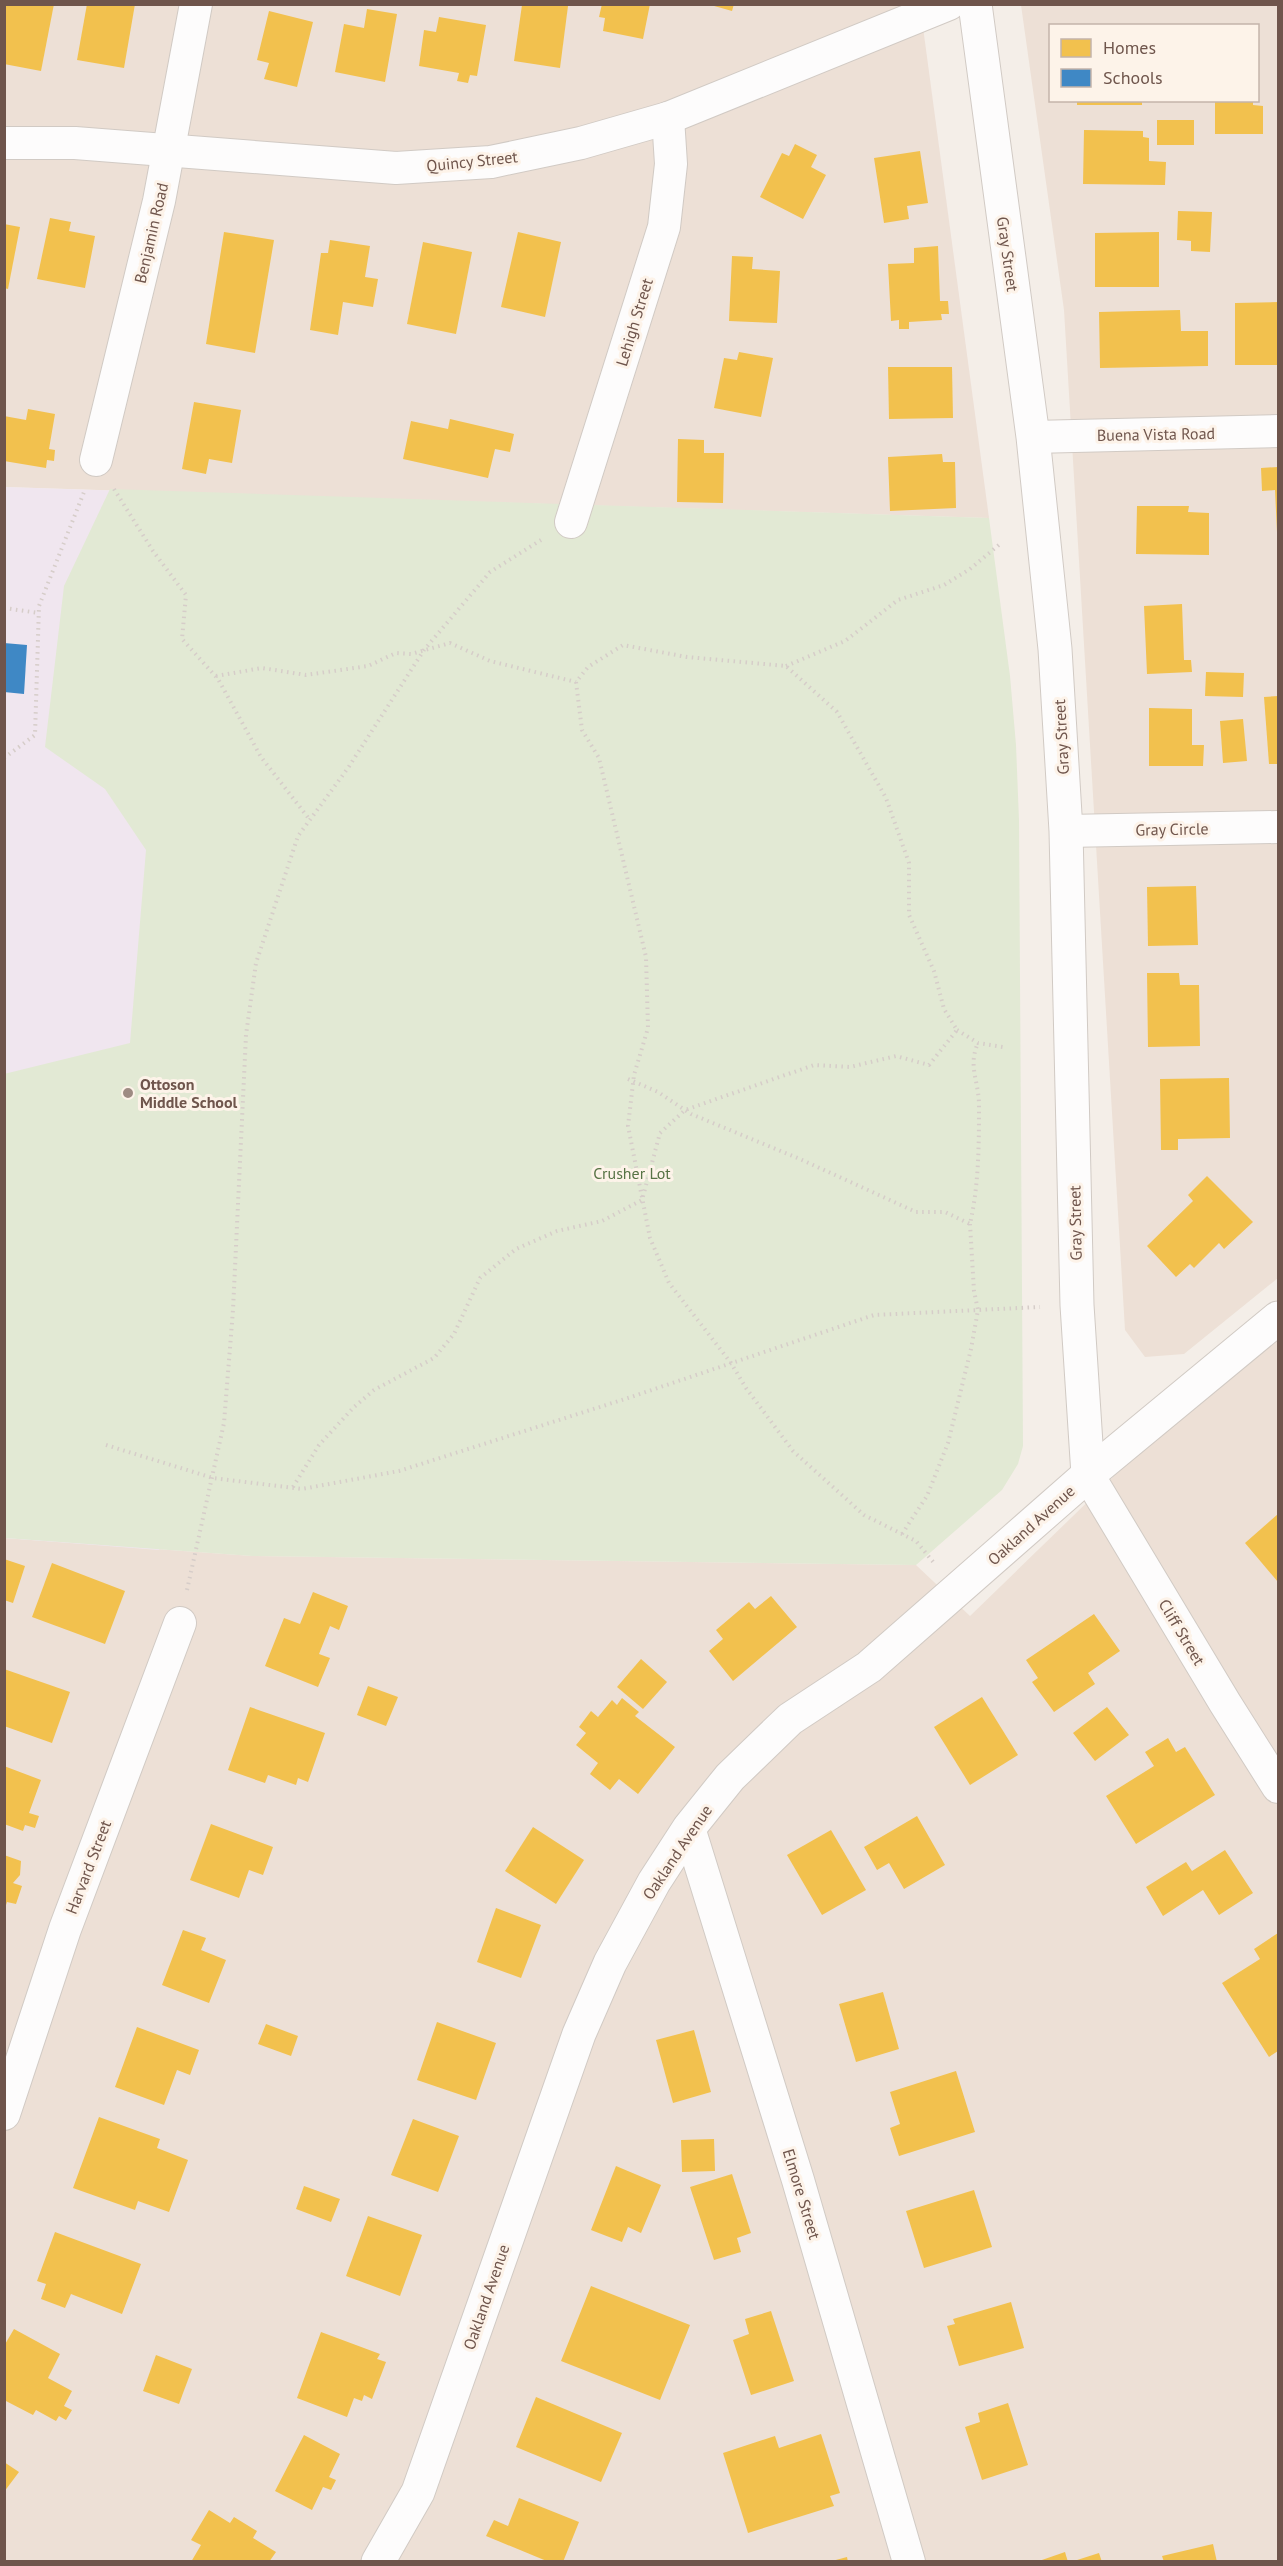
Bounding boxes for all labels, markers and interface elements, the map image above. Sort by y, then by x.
legend [1049,24,1259,102]
text: Homes [1103,36,1156,59]
text: Schools [1103,66,1163,89]
street label: Quincy Street [425,146,519,176]
street label: Benjamin Road [130,181,172,285]
street label: Gray Street [993,215,1023,293]
street label: Lehigh Street [611,275,657,368]
street label: Buena Vista Road [1097,423,1215,445]
street label: Gray Street [1049,698,1073,775]
street label: Gray Circle [1135,818,1209,840]
place label: Ottoson Middle School [140,1074,238,1112]
marker: Ottoson Middle School [121,1086,135,1100]
park label: Crusher Lot [593,1163,671,1183]
street label: Gray Street [1064,1185,1086,1261]
street label: Oakland Avenue [983,1481,1079,1569]
street label: Cliff Street [1155,1595,1210,1669]
street label: Oakland Avenue [638,1801,716,1903]
street label: Harvard Street [61,1817,115,1917]
street label: Elmore Street [779,2146,825,2242]
street label: Oakland Avenue [459,2242,513,2352]

